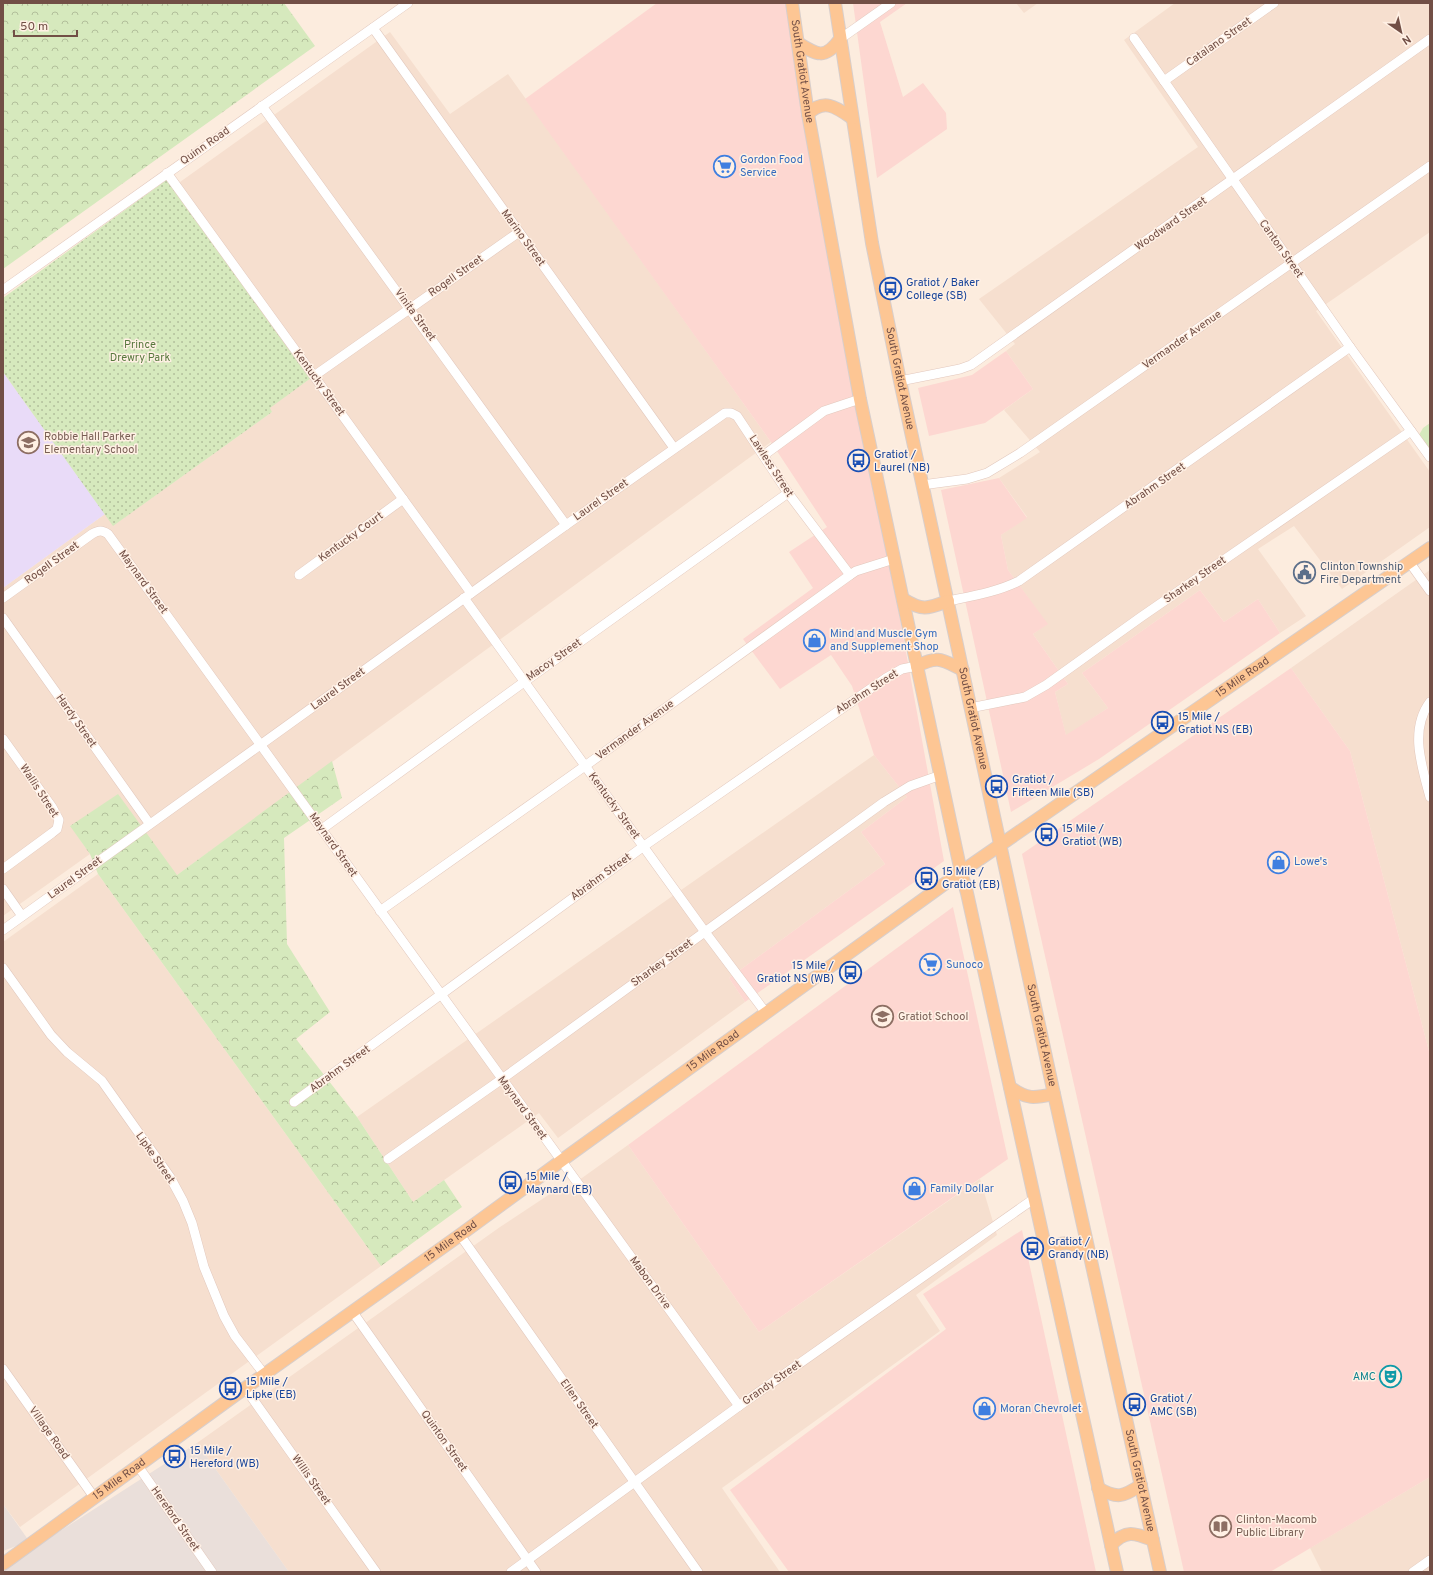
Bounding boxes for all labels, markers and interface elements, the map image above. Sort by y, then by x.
scale bar [14,12,77,38]
north arrow [1381,12,1421,52]
street label: Catalano Street [1184,14,1254,70]
street label: South Gratiot Avenue [787,18,817,124]
text: 50 m [20,19,48,35]
text: N [1399,31,1413,47]
street label: Quinn Road [177,124,233,168]
supermarket icon: Gordon Food Service [712,153,738,179]
place label: Gordon Food Service [740,153,803,180]
street label: Woodward Street [1132,194,1210,254]
street label: Marino Street [498,207,548,269]
street label: Canton Street [1256,217,1306,281]
street label: Rogell Street [426,252,486,300]
bus stop icon: Gratiot / Baker College (SB) [877,276,903,302]
place label: Gratiot / Baker College (SB) [906,276,980,303]
street label: Vinita Street [391,286,439,344]
street label: Vermander Avenue [1140,307,1224,373]
street label: South Gratiot Avenue [882,326,917,431]
park label: Prince Drewry Park [110,338,171,365]
street label: Kentucky Street [290,347,348,419]
school or university icon: Robbie Hall Parker Elementary School [16,430,42,456]
place label: Robbie Hall Parker Elementary School [44,430,137,457]
street label: Lawless Street [746,432,796,500]
bus stop icon: Gratiot / Laurel (NB) [846,448,872,474]
place label: Gratiot / Laurel (NB) [874,448,930,475]
street label: Abrahm Street [1122,460,1188,512]
street label: Laurel Street [571,476,631,524]
street label: Kentucky Court [316,509,386,565]
street label: Rogell Street [22,539,82,587]
street label: Maynard Street [115,547,171,617]
street label: Sharkey Street [1161,553,1229,607]
public building icon: Clinton Township Fire Department [1291,560,1317,586]
place label: Clinton Township Fire Department [1320,560,1403,587]
shop icon: Mind and Muscle Gym and Supplement Shop [801,627,827,653]
place label: Mind and Muscle Gym and Supplement Shop [830,627,939,654]
street label: Macoy Street [523,636,585,684]
street label: 15 Mile Road [1213,654,1272,701]
street label: Laurel Street [308,665,368,713]
street label: South Gratiot Avenue [955,666,991,771]
street label: Abrahm Street [833,667,901,717]
street label: Hardy Street [52,692,100,750]
street label: Vermander Avenue [593,697,677,763]
bus stop icon: 15 Mile / Gratiot NS (EB) [1149,710,1175,736]
place label: 15 Mile / Gratiot NS (EB) [1178,710,1253,737]
street label: Wallis Street [16,761,62,821]
street label: Kentucky Street [585,770,643,842]
bus stop icon: Gratiot / Fifteen Mile (SB) [984,773,1010,799]
place label: Gratiot / Fifteen Mile (SB) [1012,773,1094,800]
street label: Maynard Street [306,810,360,880]
bus stop icon: 15 Mile / Gratiot (WB) [1033,822,1059,848]
place label: 15 Mile / Gratiot (WB) [1062,822,1122,849]
shop icon: Lowe's [1266,849,1292,875]
street label: Abrahm Street [568,850,634,904]
street label: Laurel Street [45,854,105,902]
place label: Lowe's [1294,855,1327,869]
bus stop icon: 15 Mile / Gratiot (EB) [913,865,939,891]
place label: 15 Mile / Gratiot (EB) [942,865,1000,892]
street label: Sharkey Street [628,936,696,990]
supermarket icon: Sunoco [917,952,943,978]
place label: Sunoco [946,958,983,972]
place label: 15 Mile / Gratiot NS (WB) [757,959,835,986]
bus stop icon: 15 Mile / Gratiot NS (WB) [837,959,863,985]
street label: South Gratiot Avenue [1023,983,1059,1088]
school or university icon: Gratiot School [869,1004,895,1030]
place label: Gratiot School [898,1010,968,1024]
street label: 15 Mile Road [684,1027,742,1075]
street label: Abrahm Street [307,1042,373,1096]
street label: Maynard Street [494,1073,550,1143]
street label: Lipke Street [132,1130,178,1186]
bus stop icon: 15 Mile / Maynard (EB) [497,1170,523,1196]
place label: 15 Mile / Maynard (EB) [526,1170,592,1197]
shop icon: Family Dollar [902,1176,928,1202]
place label: Family Dollar [930,1182,995,1196]
street label: 15 Mile Road [422,1218,480,1265]
bus stop icon: Gratiot / Grandy (NB) [1020,1235,1046,1261]
place label: Gratiot / Grandy (NB) [1048,1235,1109,1262]
street label: Mabon Drive [626,1254,674,1312]
street label: Grandy Street [740,1358,804,1408]
theatre icon: AMC [1378,1364,1404,1390]
place label: AMC [1353,1370,1376,1384]
bus stop icon: 15 Mile / Lipke (EB) [217,1375,243,1401]
place label: 15 Mile / Lipke (EB) [246,1375,296,1402]
street label: Ellen Street [557,1376,601,1432]
bus stop icon: Gratiot / AMC (SB) [1121,1392,1147,1418]
place label: Gratiot / AMC (SB) [1150,1392,1197,1419]
shop icon: Moran Chevrolet [972,1396,998,1422]
place label: Moran Chevrolet [1000,1402,1082,1416]
street label: Village Road [26,1404,72,1462]
street label: Quinton Street [418,1407,470,1475]
street label: South Gratiot Avenue [1122,1428,1158,1533]
bus stop icon: 15 Mile / Hereford (WB) [161,1444,187,1470]
place label: 15 Mile / Hereford (WB) [190,1444,259,1471]
street label: Willis Street [288,1452,334,1508]
street label: 15 Mile Road [90,1455,149,1503]
street label: Hereford Street [147,1484,203,1554]
library icon: Clinton-Macomb Public Library [1207,1513,1233,1539]
place label: Clinton-Macomb Public Library [1236,1513,1317,1540]

